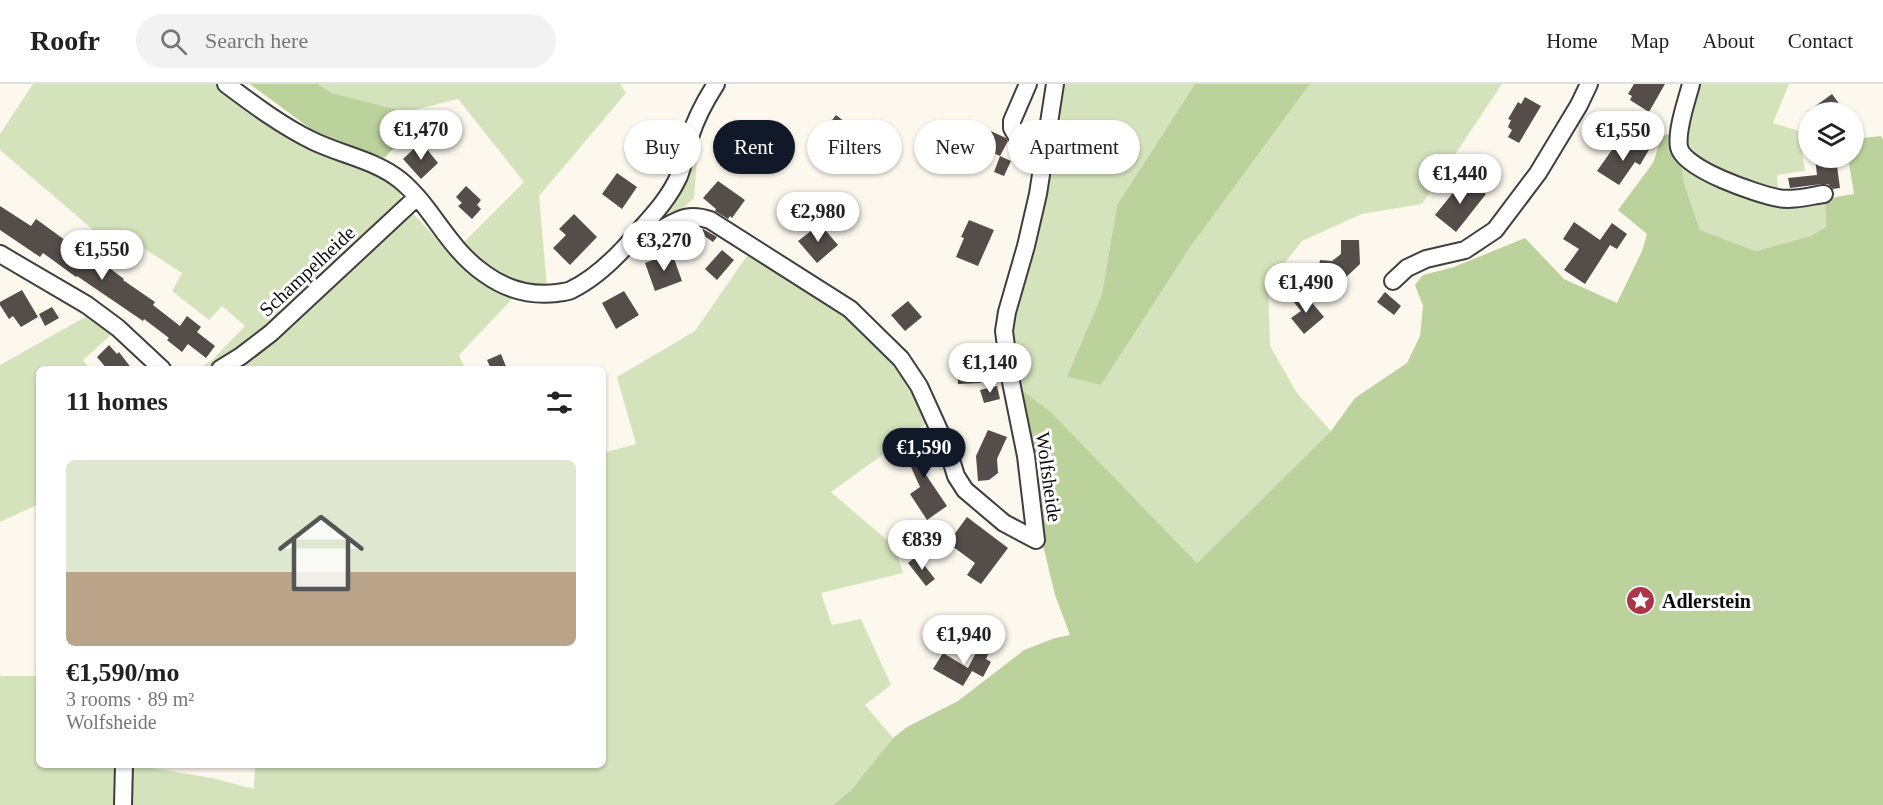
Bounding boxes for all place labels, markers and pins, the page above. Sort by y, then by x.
pin: €1,470 [372,110,470,161]
pin: €1,550 [1574,111,1672,162]
pin: €1,440 [1411,154,1509,205]
pin: €2,980 [769,192,867,243]
pin: €3,270 [615,221,713,272]
pin: €1,550 [53,230,151,281]
pin: €1,490 [1257,263,1355,314]
pin: €1,140 [941,343,1039,394]
pin: €1,590 [875,428,973,479]
pin: €839 [886,520,958,571]
place icon: Adlerstein [1625,585,1657,617]
place label: Adlerstein [1662,590,1751,612]
pin: €1,940 [915,615,1013,666]

